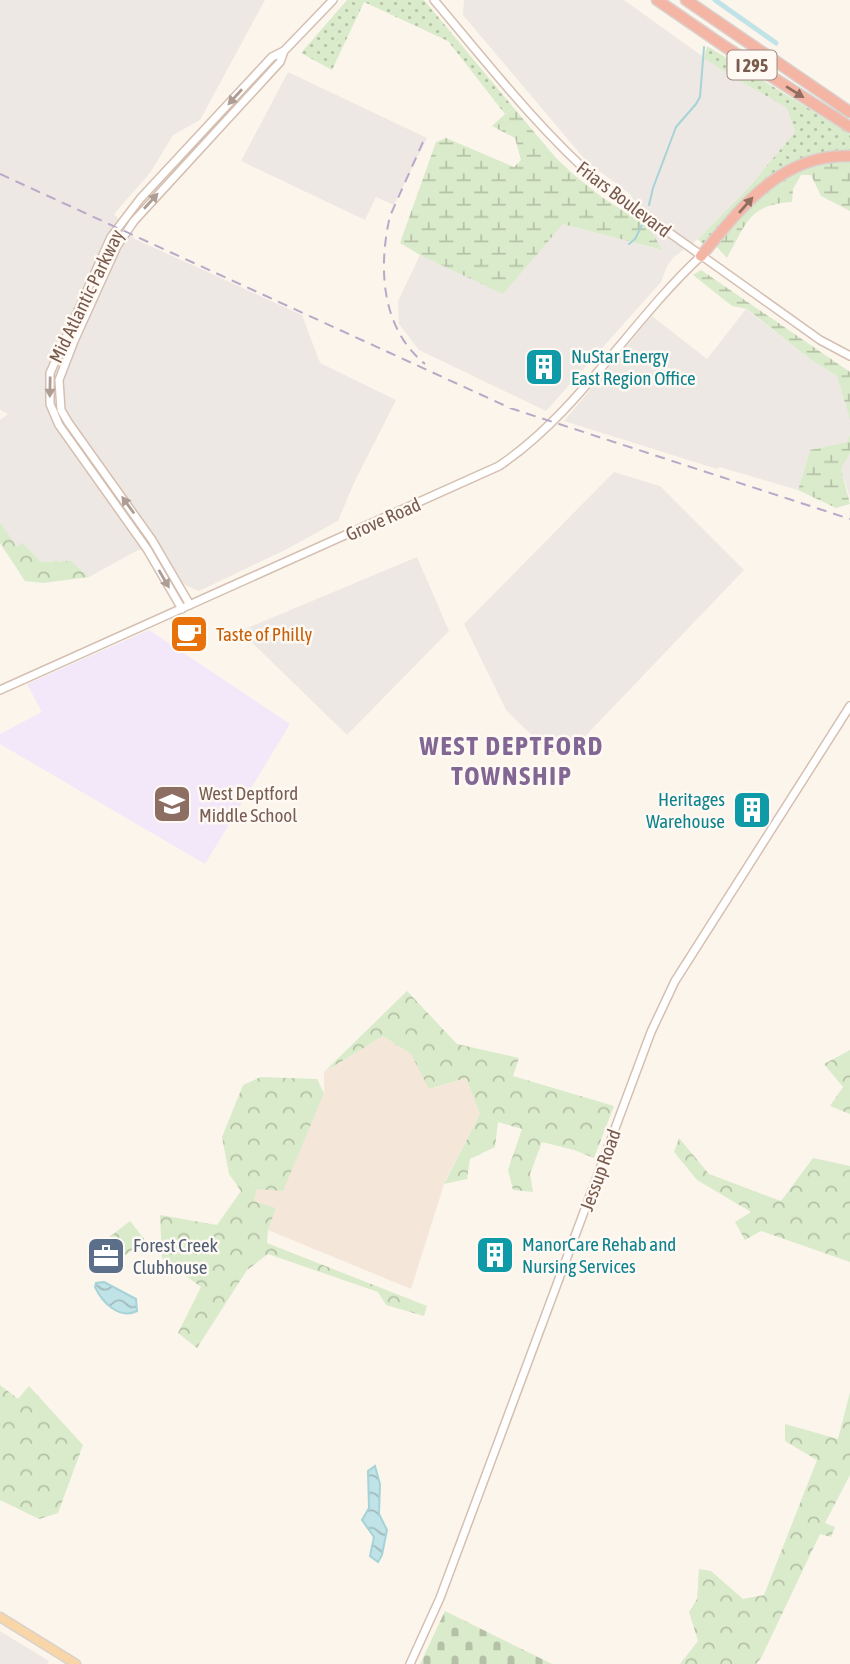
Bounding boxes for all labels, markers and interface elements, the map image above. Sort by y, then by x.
road number: I 295 [728,51,776,80]
one-way arrow [785,86,805,99]
one-way arrow [227,88,243,106]
street label: Friars Boulevard [572,156,676,242]
one-way arrow [143,193,159,210]
one-way arrow [737,196,753,213]
street label: Mid Atlantic Parkway [44,226,128,366]
place label: NuStar Energy East Region Office [571,345,696,389]
building icon: NuStar Energy East Region Office [523,346,565,388]
one-way arrow [44,376,56,398]
street label: Grove Road [342,493,424,545]
one-way arrow [121,496,135,515]
one-way arrow [158,570,171,589]
cafe icon: Taste of Philly [168,613,210,655]
place label: Taste of Philly [216,623,313,645]
district label: WEST DEPTFORD TOWNSHIP [419,731,604,791]
place label: West Deptford Middle School [199,782,298,826]
school or university icon: West Deptford Middle School [151,783,193,825]
place label: Heritages Warehouse [646,788,725,832]
building icon: Heritages Warehouse [731,789,773,831]
street label: Jessup Road [575,1126,625,1214]
place label: ManorCare Rehab and Nursing Services [522,1233,676,1277]
place label: Forest Creek Clubhouse [133,1234,219,1278]
building icon: ManorCare Rehab and Nursing Services [474,1234,516,1276]
office icon: Forest Creek Clubhouse [85,1235,127,1277]

